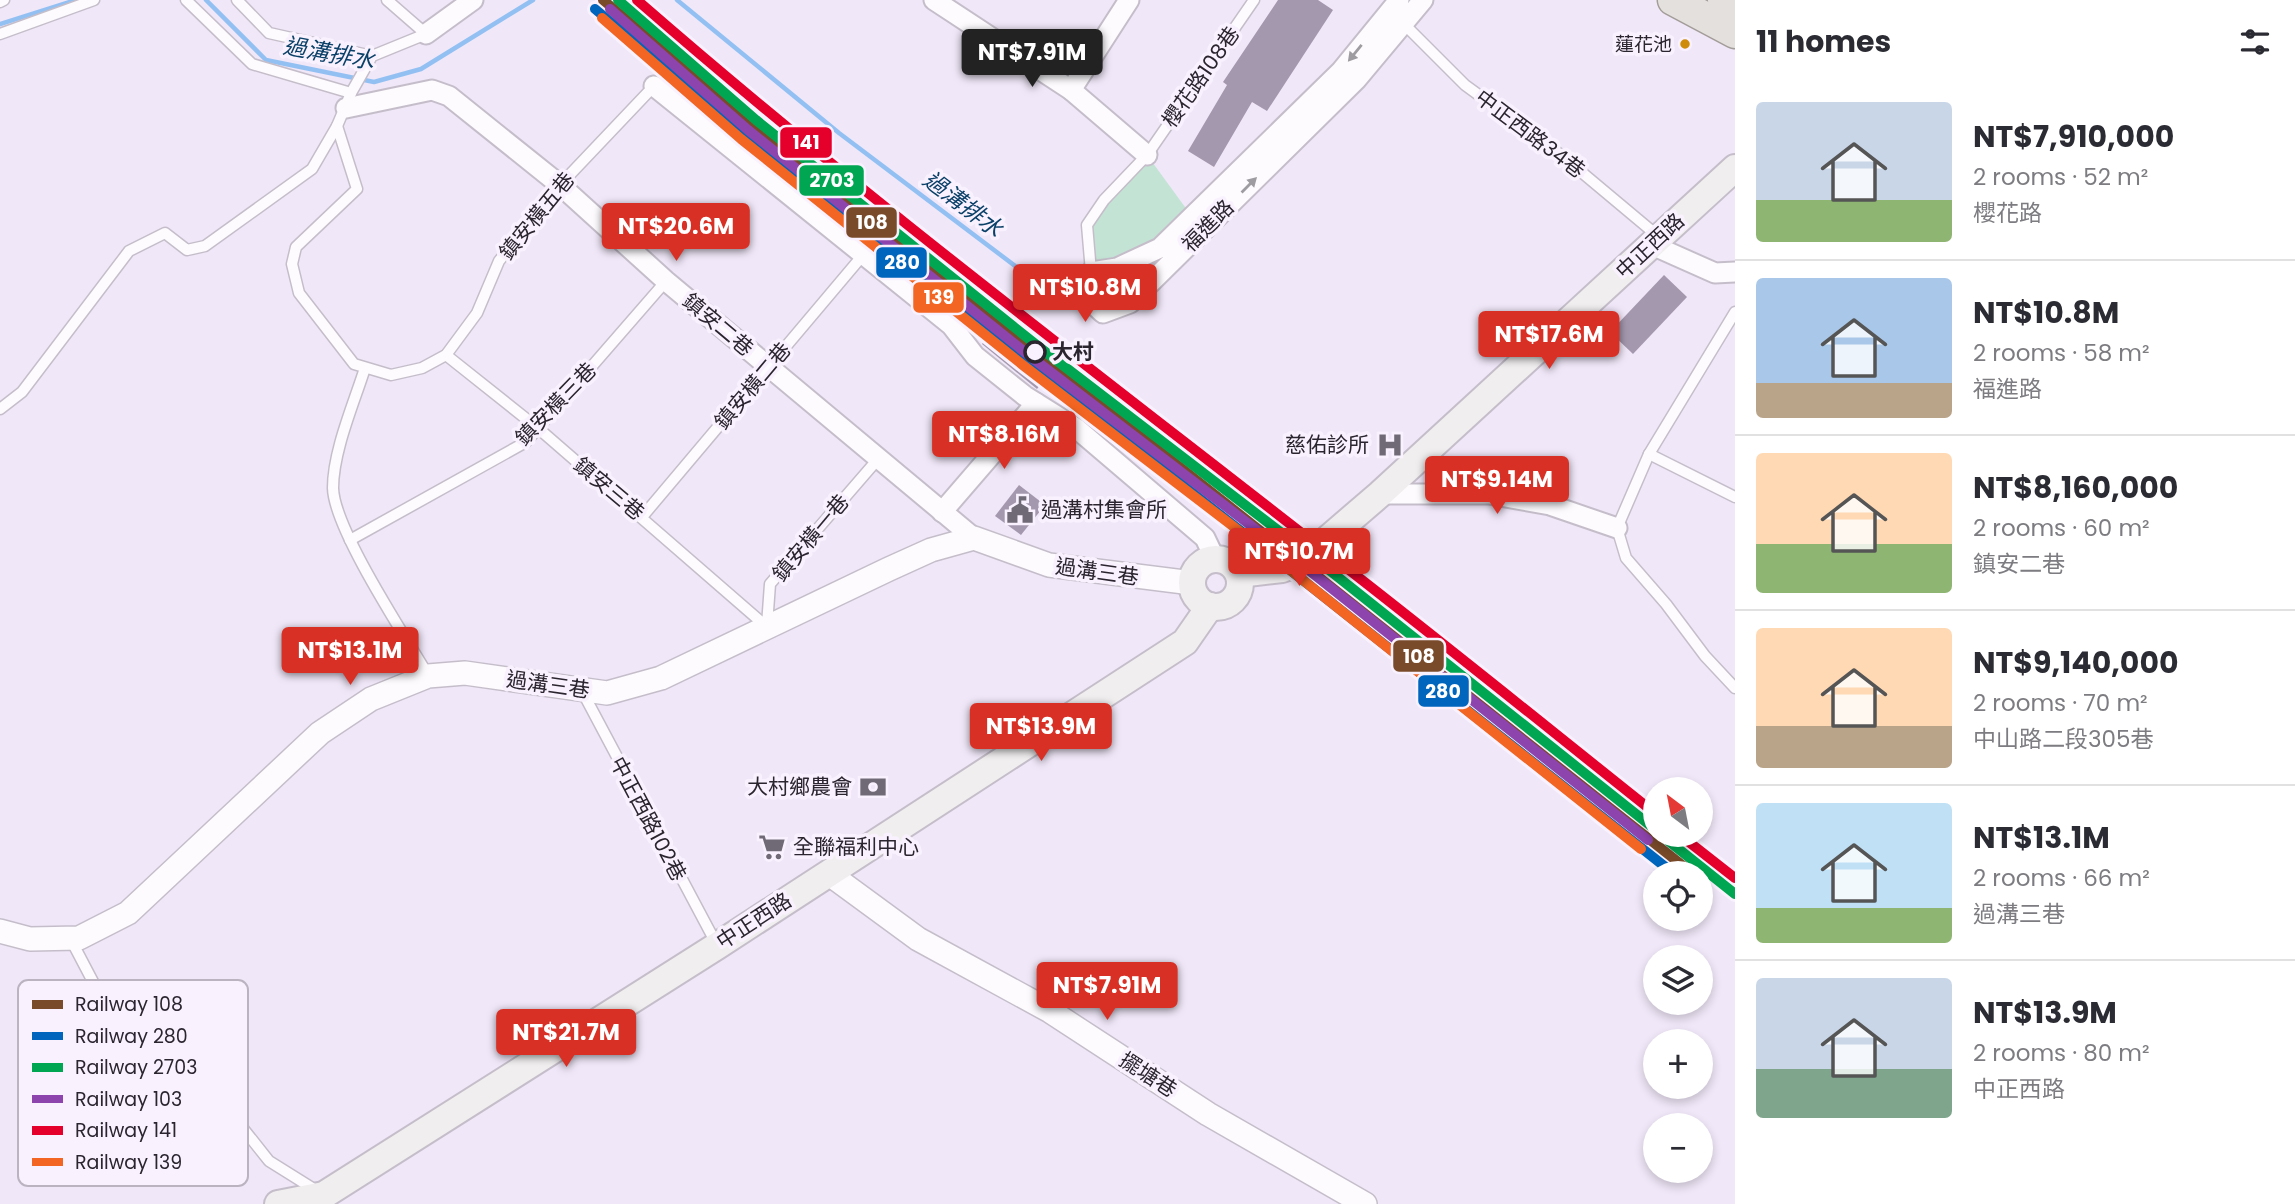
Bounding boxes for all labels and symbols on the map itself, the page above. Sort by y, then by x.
street label: 櫻花路108巷 [1155,20,1246,133]
water label: 過溝排水 [281,29,378,77]
pin: NT$7.91M [960,29,1104,89]
place label: 蓮花池 [1615,31,1672,58]
marker: 蓮花池 [1678,37,1692,51]
one-way arrow [1348,43,1363,61]
street label: 中正西路34巷 [1469,83,1591,184]
line badge: 141 [779,126,833,159]
text: 141 [792,129,820,156]
line badge: 2703 [798,164,865,197]
water label: 過溝排水 [917,164,1010,245]
street label: 鎮安橫五巷 [492,166,581,266]
text: 2703 [810,167,854,194]
one-way arrow [1241,177,1257,194]
street label: 福進路 [1175,193,1240,258]
pin: NT$20.6M [604,204,748,263]
line badge: 108 [845,206,898,239]
street label: 中正西路 [1609,206,1690,285]
text: 108 [856,209,888,236]
line badge: 280 [875,246,928,279]
text: 280 [884,249,920,276]
pin: NT$10.8M [1013,264,1157,324]
line badge: 139 [912,281,965,314]
text: 139 [924,284,954,311]
street label: 鎮安二巷 [677,287,760,363]
pin: NT$17.6M [1477,312,1621,371]
street label: 鎮安橫二巷 [708,336,797,435]
place label: 大村 [1052,337,1094,366]
marker: 大村 [1024,341,1046,363]
street label: 鎮安橫三巷 [509,356,603,451]
pin: NT$8.16M [932,412,1076,471]
place label: 慈佑診所 [1285,430,1369,459]
hospital icon: 慈佑診所 [1375,430,1405,460]
street label: 鎮安三巷 [568,451,651,527]
pin: NT$9.14M [1425,456,1569,516]
street label: 鎮安橫一巷 [766,488,855,587]
public building icon: 過溝村集會所 [1005,495,1035,525]
place label: 過溝村集會所 [1041,495,1167,524]
pin: NT$10.7M [1227,528,1371,588]
street label: 過溝三巷 [1053,551,1141,592]
pin: NT$13.1M [278,628,422,687]
line badge: 108 [1392,639,1445,673]
text: 108 [1403,643,1435,670]
street label: 過溝三巷 [504,664,592,705]
line badge: 280 [1417,674,1470,708]
text: 280 [1425,678,1461,705]
pin: NT$13.9M [969,704,1113,763]
street label: 中正西路102巷 [603,751,693,886]
place label: 大村鄉農會 [747,772,852,801]
bank icon: 大村鄉農會 [858,772,888,802]
north arrow [1643,777,1713,847]
supermarket icon: 全聯福利中心 [757,832,787,862]
place label: 全聯福利中心 [793,832,919,861]
street label: 中正西路 [711,886,797,956]
pin: NT$7.91M [1035,962,1179,1022]
legend [18,980,248,1186]
text: Railway 108 [75,991,183,1018]
pin: NT$21.7M [494,1010,638,1069]
text: Railway 280 [75,1023,188,1050]
street label: 擺塘巷 [1114,1045,1183,1104]
text: Railway 2703 [75,1054,197,1081]
text: Railway 103 [75,1086,182,1113]
text: Railway 141 [75,1117,177,1144]
text: Railway 139 [75,1149,182,1176]

